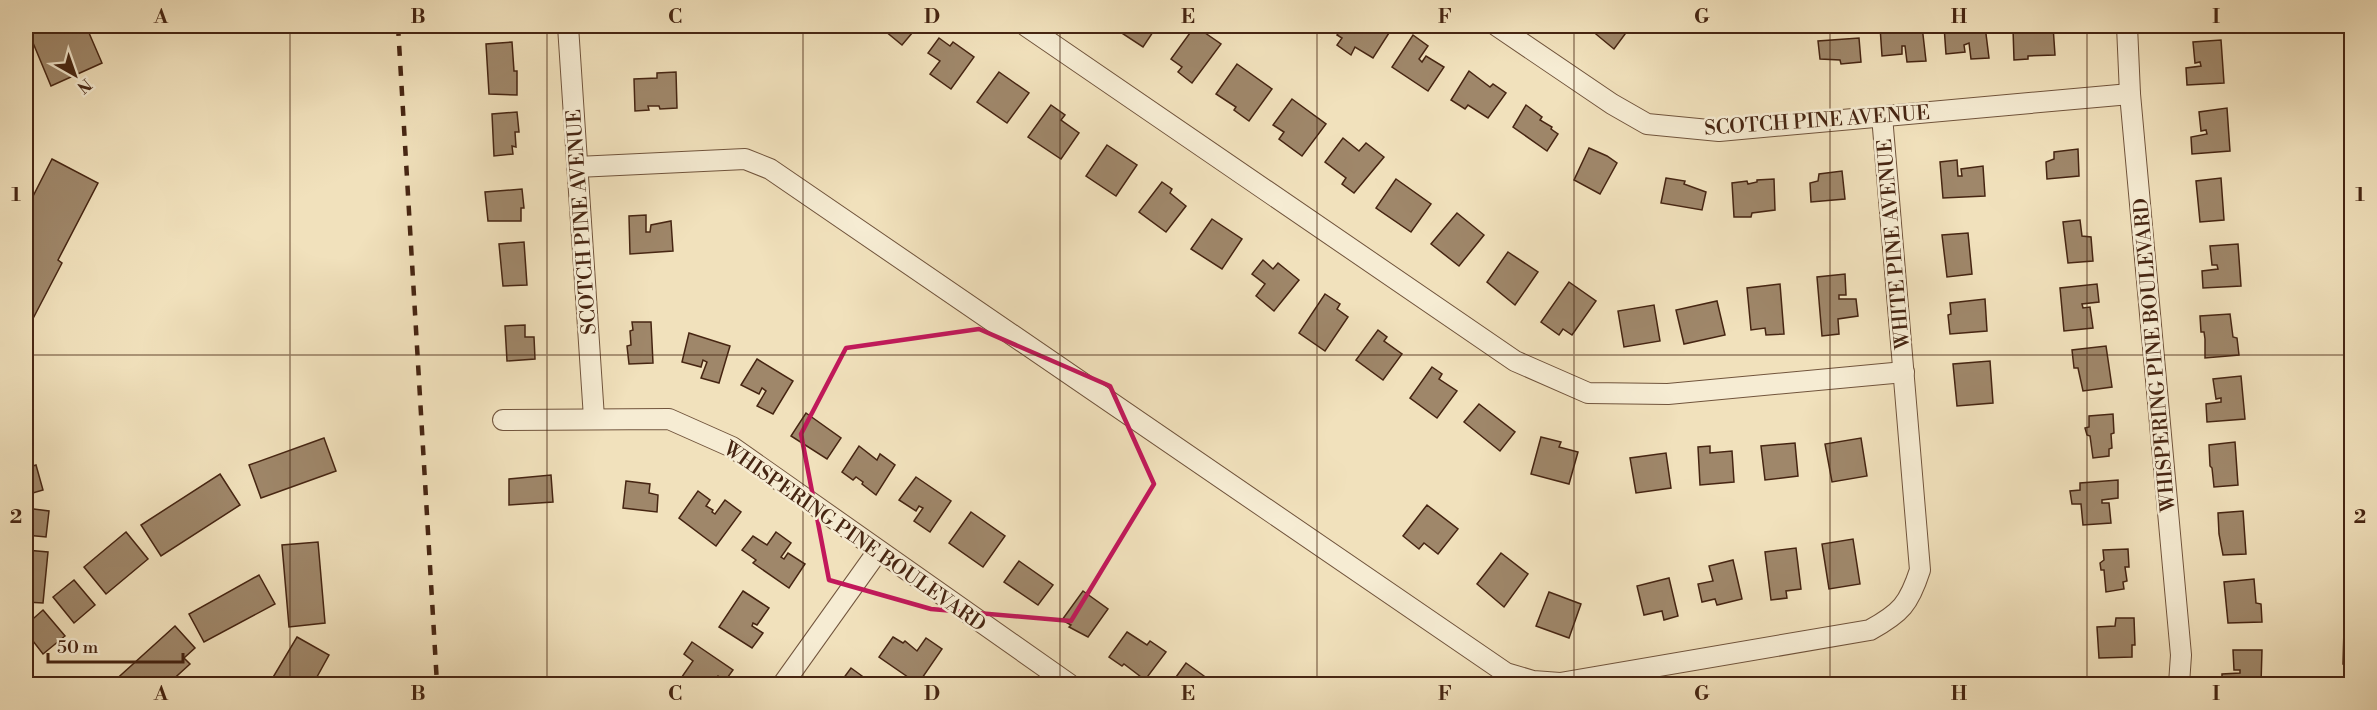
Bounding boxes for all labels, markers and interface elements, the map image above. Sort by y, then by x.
text: A [153,5,169,30]
text: B [410,5,426,30]
text: C [668,5,682,30]
text: D [924,5,940,30]
text: E [1181,5,1195,30]
text: F [1438,5,1452,30]
text: G [1694,5,1710,30]
text: H [1951,5,1968,30]
text: I [2212,5,2220,30]
north arrow [45,45,105,105]
text: N [72,74,95,98]
street label: SCOTCH PINE AVENUE [1703,101,1931,142]
street label: SCOTCH PINE AVENUE [562,108,603,336]
street label: WHITE PINE AVENUE [1873,138,1916,351]
text: 1 [11,183,21,208]
text: 1 [2355,183,2365,208]
street label: WHISPERING PINE BOULEVARD [2129,197,2182,514]
street label: WHISPERING PINE BOULEVARD [717,436,990,638]
text: 2 [10,505,22,530]
text: 2 [2354,505,2366,530]
scale bar [48,626,183,664]
text: 50 m [57,636,99,659]
text: A [153,682,169,707]
text: B [410,682,426,707]
text: C [668,682,682,707]
text: D [924,682,940,707]
text: E [1181,682,1195,707]
text: F [1438,682,1452,707]
text: G [1694,682,1710,707]
text: H [1951,682,1968,707]
text: I [2212,682,2220,707]

